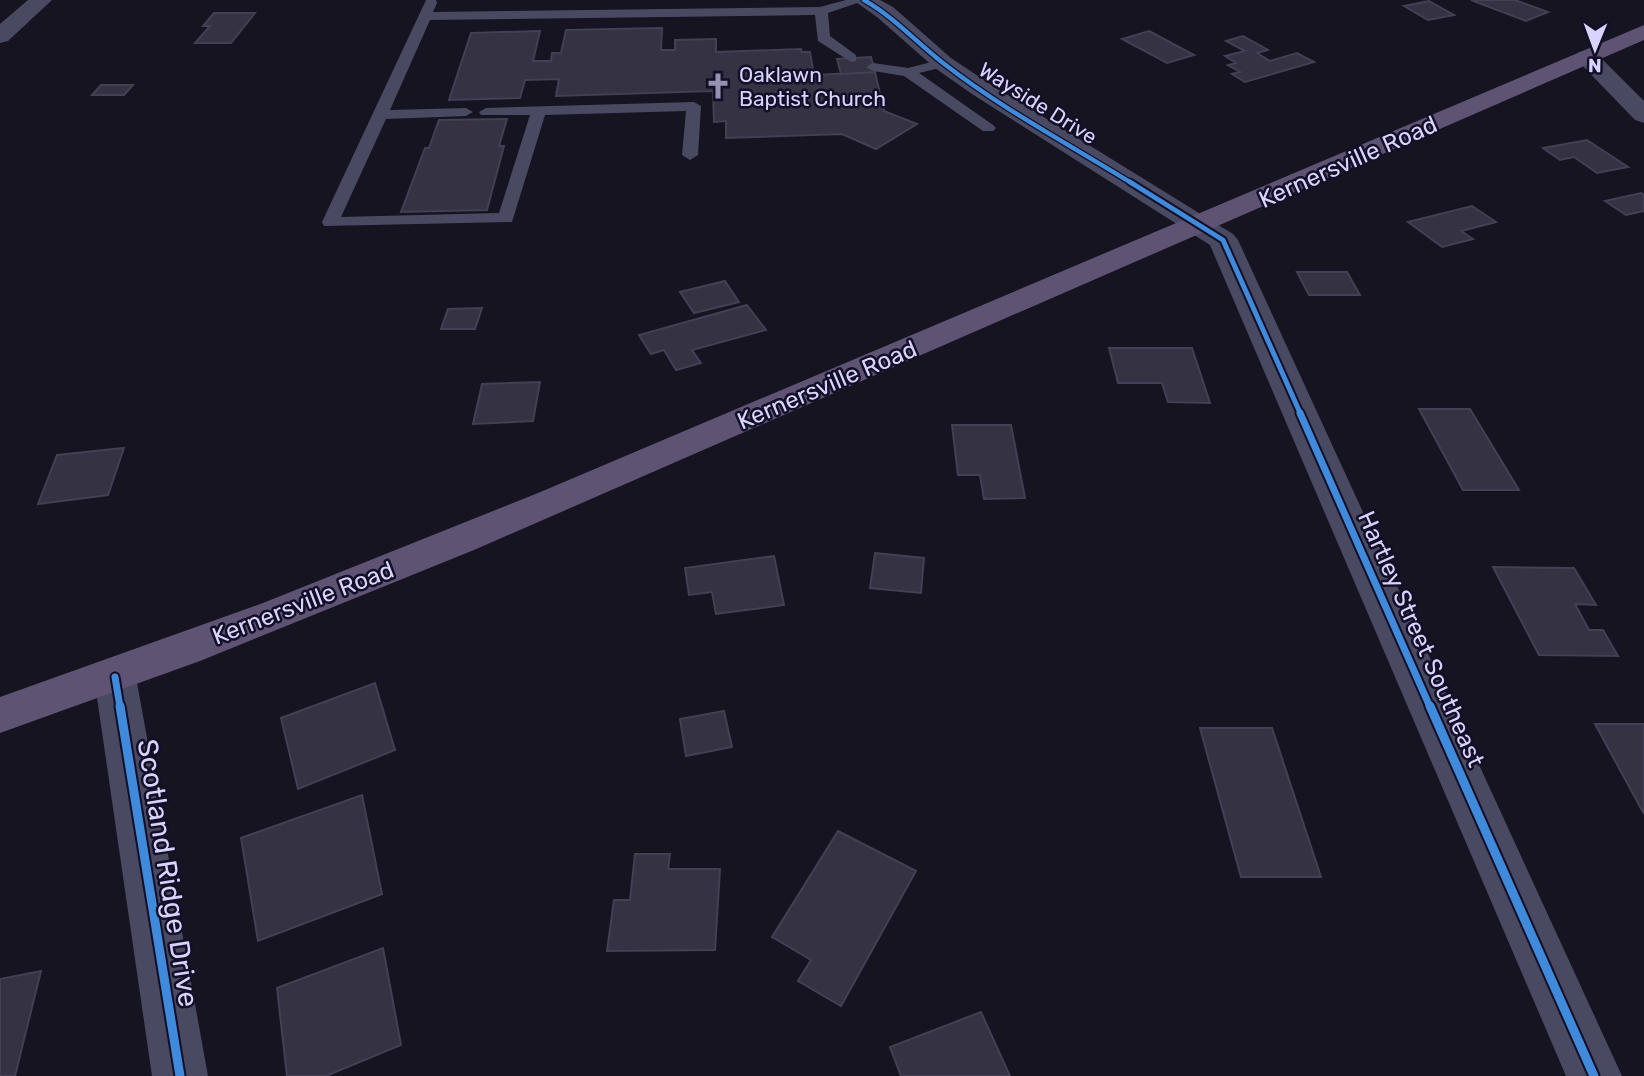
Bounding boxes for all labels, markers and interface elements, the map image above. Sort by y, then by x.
north arrow [1560,14,1630,84]
text: N [1588,54,1602,77]
street label: Wayside Drive [974,57,1102,149]
place label: Oaklawn Baptist Church [739,62,886,111]
church icon: Oaklawn Baptist Church [703,71,733,101]
street label: Kernersville Road [1255,110,1441,214]
street label: Kernersville Road [733,335,921,435]
street label: Hartley Street Southeast [1352,507,1490,771]
street label: Kernersville Road [208,555,398,651]
street label: Scotland Ridge Drive [131,737,205,1009]

